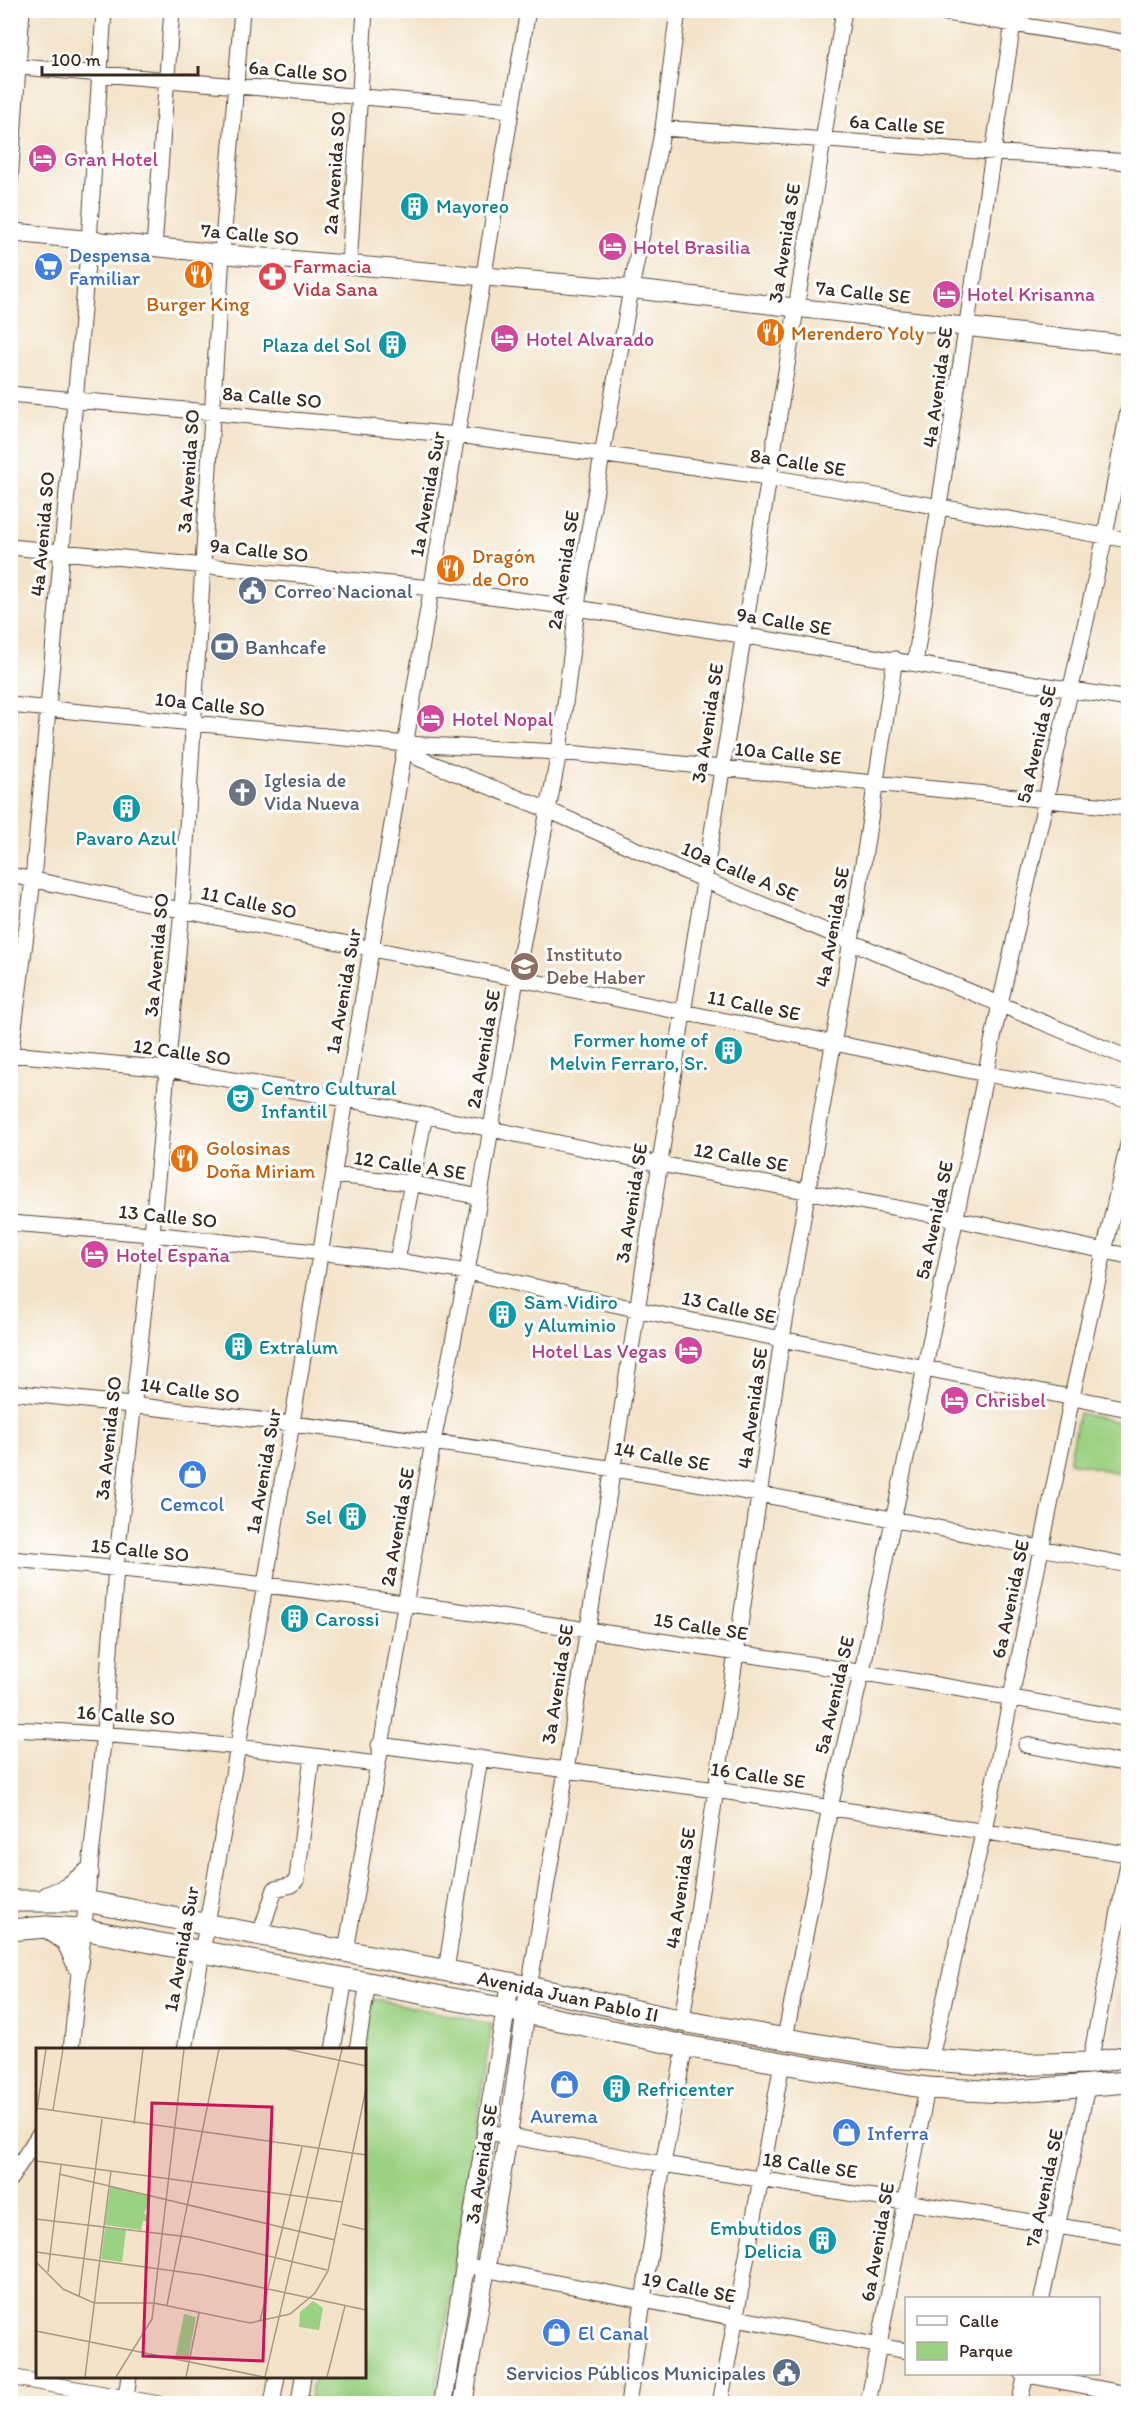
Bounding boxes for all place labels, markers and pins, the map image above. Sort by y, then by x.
hotel icon: Gran Hotel [27,143,59,175]
place label: Gran Hotel [64,147,158,171]
building icon: Mayoreo [399,190,431,222]
place label: Mayoreo [436,194,509,218]
hotel icon: Hotel Brasilia [596,231,628,263]
place label: Hotel Brasilia [633,235,751,259]
place label: Despensa Familiar [69,243,151,290]
supermarket icon: Despensa Familiar [32,250,64,282]
place label: Farmacia Vida Sana [293,254,379,301]
restaurant icon: Burger King [182,258,214,290]
pharmacy icon: Farmacia Vida Sana [256,261,288,293]
hotel icon: Hotel Krisanna [930,278,962,310]
place label: Hotel Krisanna [967,282,1095,306]
place label: Burger King [146,292,251,316]
restaurant icon: Merendero Yoly [754,317,786,349]
place label: Merendero Yoly [791,321,925,345]
hotel icon: Hotel Alvarado [489,323,521,355]
place label: Hotel Alvarado [526,327,654,351]
building icon: Plaza del Sol [376,329,408,361]
place label: Plaza del Sol [262,333,371,357]
place label: Dragón de Oro [472,544,535,591]
restaurant icon: Dragón de Oro [435,552,467,584]
public building icon: Correo Nacional [237,575,269,607]
place label: Correo Nacional [274,579,413,603]
bank icon: Banhcafe [208,631,240,663]
place label: Banhcafe [245,635,326,659]
hotel icon: Hotel Nopal [415,703,447,735]
place label: Hotel Nopal [452,707,554,731]
place label: Iglesia de Vida Nueva [264,768,360,815]
church icon: Iglesia de Vida Nueva [227,776,259,808]
building icon: Pavaro Azul [110,792,142,824]
place label: Pavaro Azul [75,826,177,850]
place label: Instituto Debe Haber [546,942,645,989]
school or university icon: Instituto Debe Haber [509,950,541,982]
place label: Former home of Melvin Ferraro, Sr. [550,1028,708,1075]
building icon: Former home of Melvin Ferraro, Sr. [713,1035,745,1067]
place label: Centro Cultural Infantil [261,1076,397,1123]
theatre icon: Centro Cultural Infantil [224,1083,256,1115]
place label: Golosinas Doña Miriam [206,1136,315,1183]
restaurant icon: Golosinas Doña Miriam [169,1143,201,1175]
hotel icon: Hotel España [79,1239,111,1271]
place label: Hotel España [116,1243,230,1267]
place label: Sam Vidiro y Aluminio [524,1290,618,1337]
building icon: Sam Vidiro y Aluminio [487,1298,519,1330]
building icon: Extralum [222,1331,254,1363]
place label: Extralum [259,1335,338,1359]
hotel icon: Hotel Las Vegas [672,1335,704,1367]
place label: Hotel Las Vegas [532,1339,667,1363]
hotel icon: Chrisbel [938,1384,970,1416]
place label: Chrisbel [975,1388,1046,1412]
shop icon: Cemcol [176,1458,208,1490]
place label: Cemcol [160,1492,224,1516]
building icon: Sel [337,1501,369,1533]
place label: Sel [306,1505,332,1529]
building icon: Carossi [278,1603,310,1635]
place label: Carossi [315,1607,379,1631]
shop icon: Aurema [548,2069,580,2101]
building icon: Refricenter [600,2073,632,2105]
place label: Refricenter [637,2077,734,2101]
place label: Aurema [530,2104,598,2128]
shop icon: Inferra [830,2117,862,2149]
place label: Inferra [867,2121,929,2145]
place label: Embutidos Delicia [710,2216,803,2263]
building icon: Embutidos Delicia [807,2224,839,2256]
shop icon: El Canal [541,2317,573,2349]
place label: El Canal [578,2321,649,2345]
public building icon: Servicios Públicos Municipales [771,2357,803,2389]
place label: Servicios Públicos Municipales [506,2361,766,2385]

